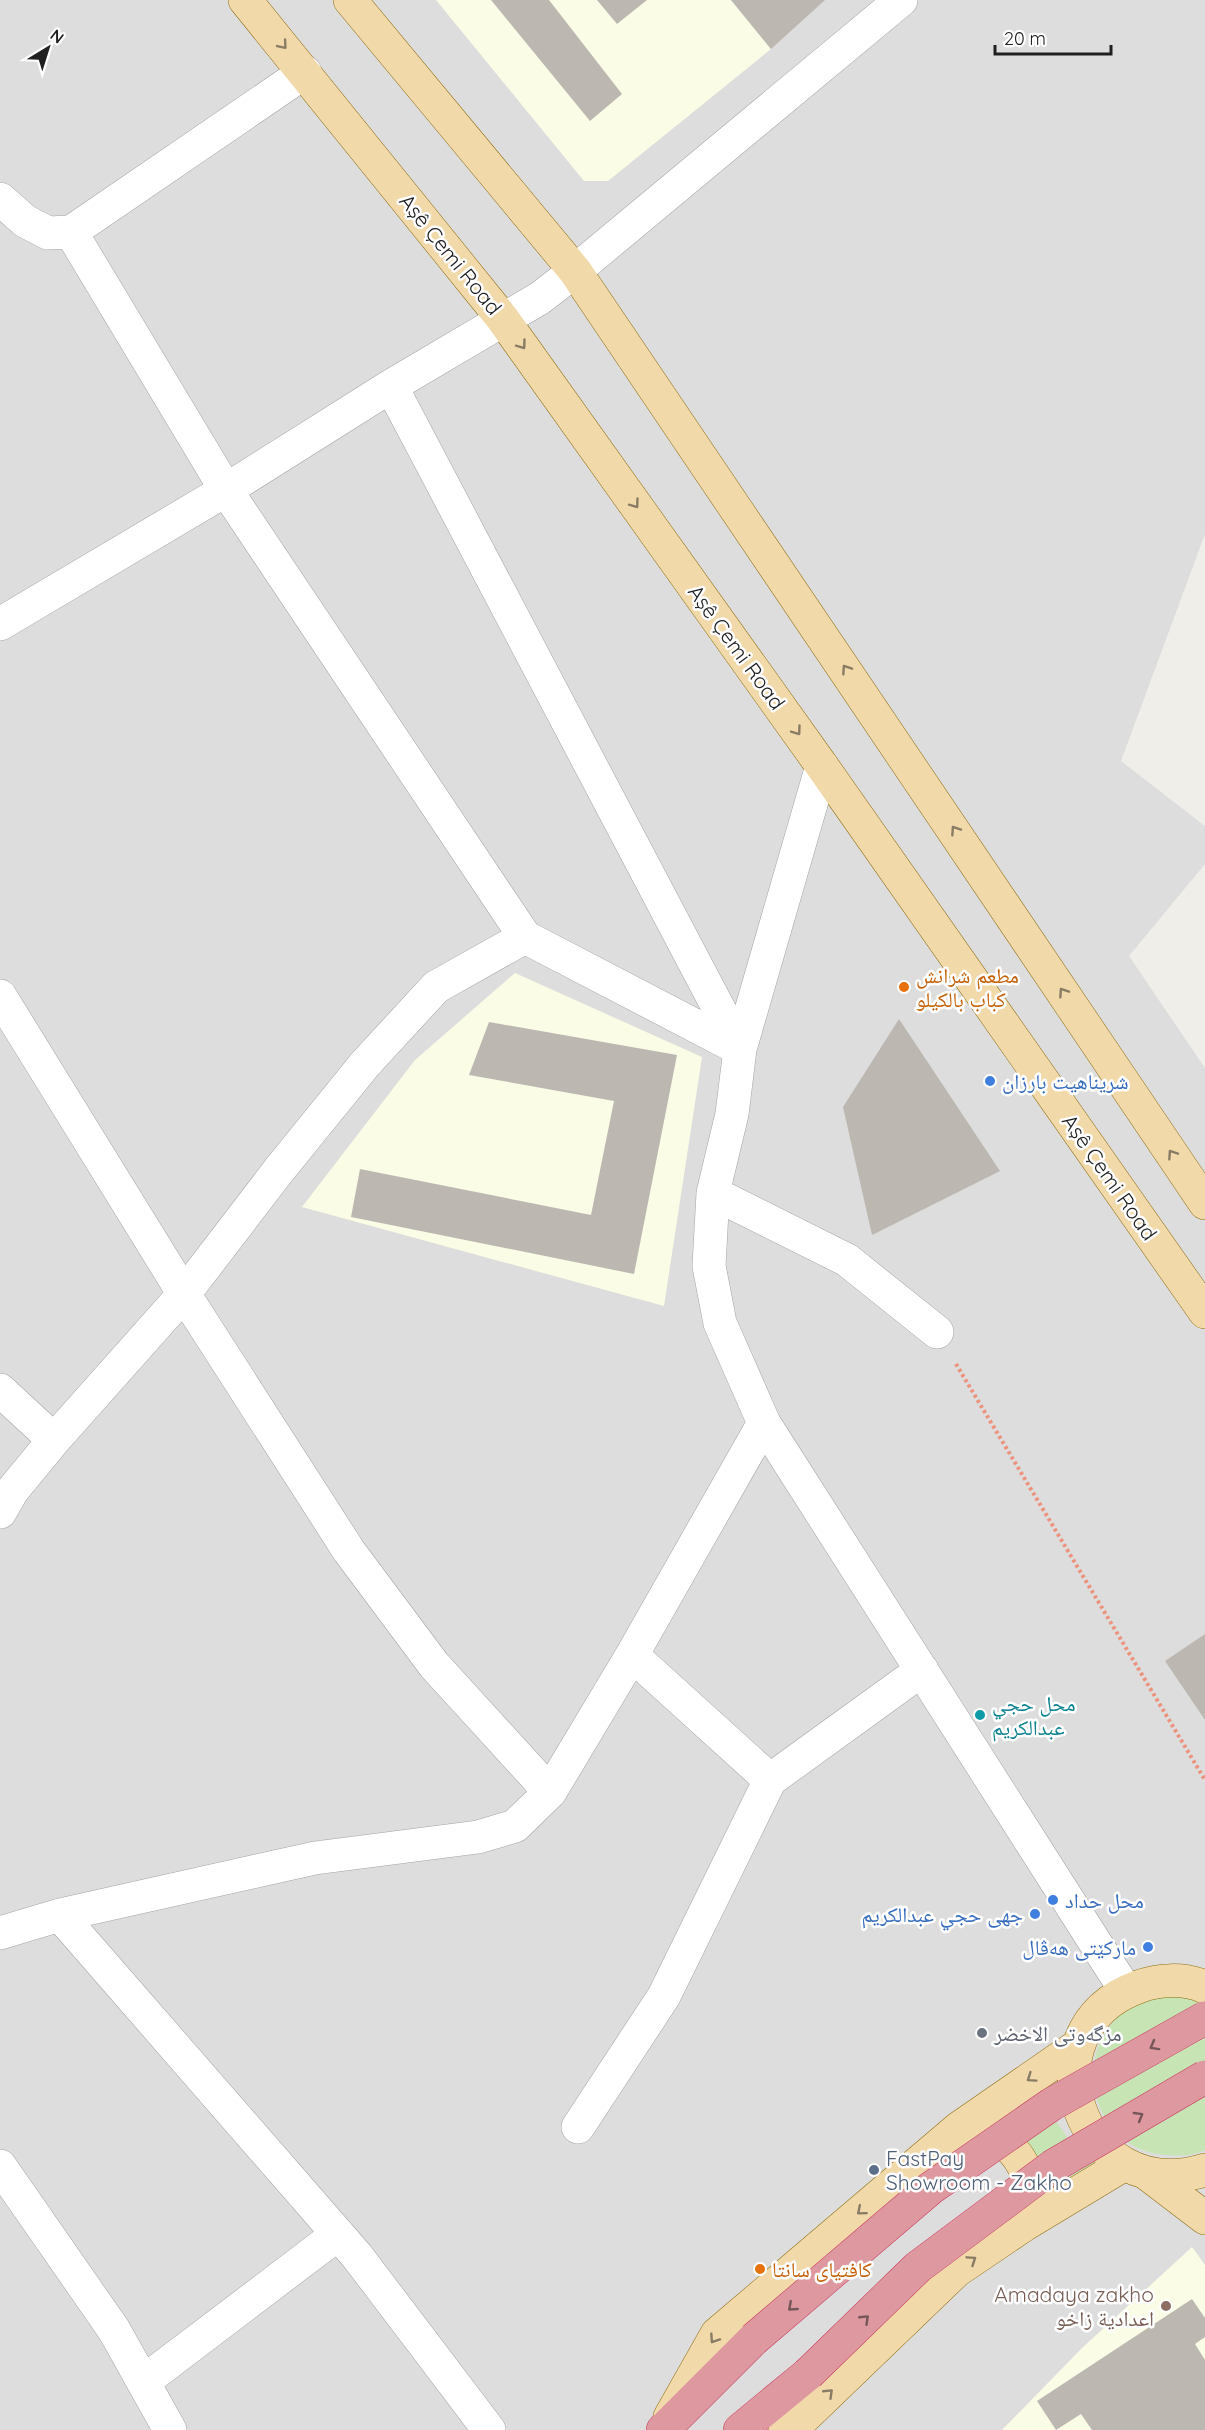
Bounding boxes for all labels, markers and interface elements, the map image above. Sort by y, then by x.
north arrow [18,18,78,78]
scale bar [995,18,1110,56]
text: N [46,25,68,48]
text: 20 m [1004,27,1046,50]
one-way arrow [275,38,286,49]
street label: Aşê Çemi Road [394,188,508,320]
one-way arrow [515,339,526,350]
one-way arrow [628,497,639,508]
street label: Aşê Çemi Road [683,579,791,715]
one-way arrow [842,664,853,675]
one-way arrow [790,725,801,736]
one-way arrow [951,826,962,837]
place label: مطعم شرانش كباب بالكيلو [916,962,1019,1012]
marker: مطعم شرانش كباب بالكيلو [897,980,911,994]
one-way arrow [1059,988,1070,999]
place label: شريناهيت بارزان [1002,1068,1129,1094]
marker: شريناهيت بارزان [983,1074,997,1088]
street label: Aşê Çemi Road [1057,1109,1163,1245]
one-way arrow [1168,1150,1179,1161]
place label: محل حجي عبدالكريم [992,1690,1075,1742]
marker: محل حجي عبدالكريم [973,1708,987,1722]
place label: محل حداد [1065,1887,1144,1914]
marker: محل حداد [1046,1893,1060,1907]
place label: جهى حجي عبدالكريم [861,1901,1023,1931]
marker: جهى حجي عبدالكريم [1028,1907,1042,1921]
place label: مارکێتی هەڤال [1022,1934,1136,1961]
marker: مارکێتی هەڤال [1141,1940,1155,1954]
place label: مزگەوتی الاخضر [993,2020,1122,2047]
marker: مزگەوتی الاخضر [975,2026,989,2040]
one-way arrow [1150,2039,1160,2051]
one-way arrow [1027,2071,1038,2082]
one-way arrow [1133,2111,1143,2123]
place label: FastPay Showroom - Zakho [886,2145,1072,2195]
marker: FastPay Showroom - Zakho [867,2163,881,2177]
one-way arrow [857,2204,868,2215]
place label: کافتیای سانتا [772,2256,872,2282]
one-way arrow [965,2256,976,2267]
marker: کافتیای سانتا [753,2262,767,2276]
place label: Amadaya zakho اعدادية زاخو [994,2281,1154,2331]
marker: Amadaya zakho اعدادية زاخو [1159,2299,1173,2313]
one-way arrow [788,2300,799,2311]
one-way arrow [858,2315,869,2326]
one-way arrow [710,2333,722,2343]
one-way arrow [822,2389,833,2400]

